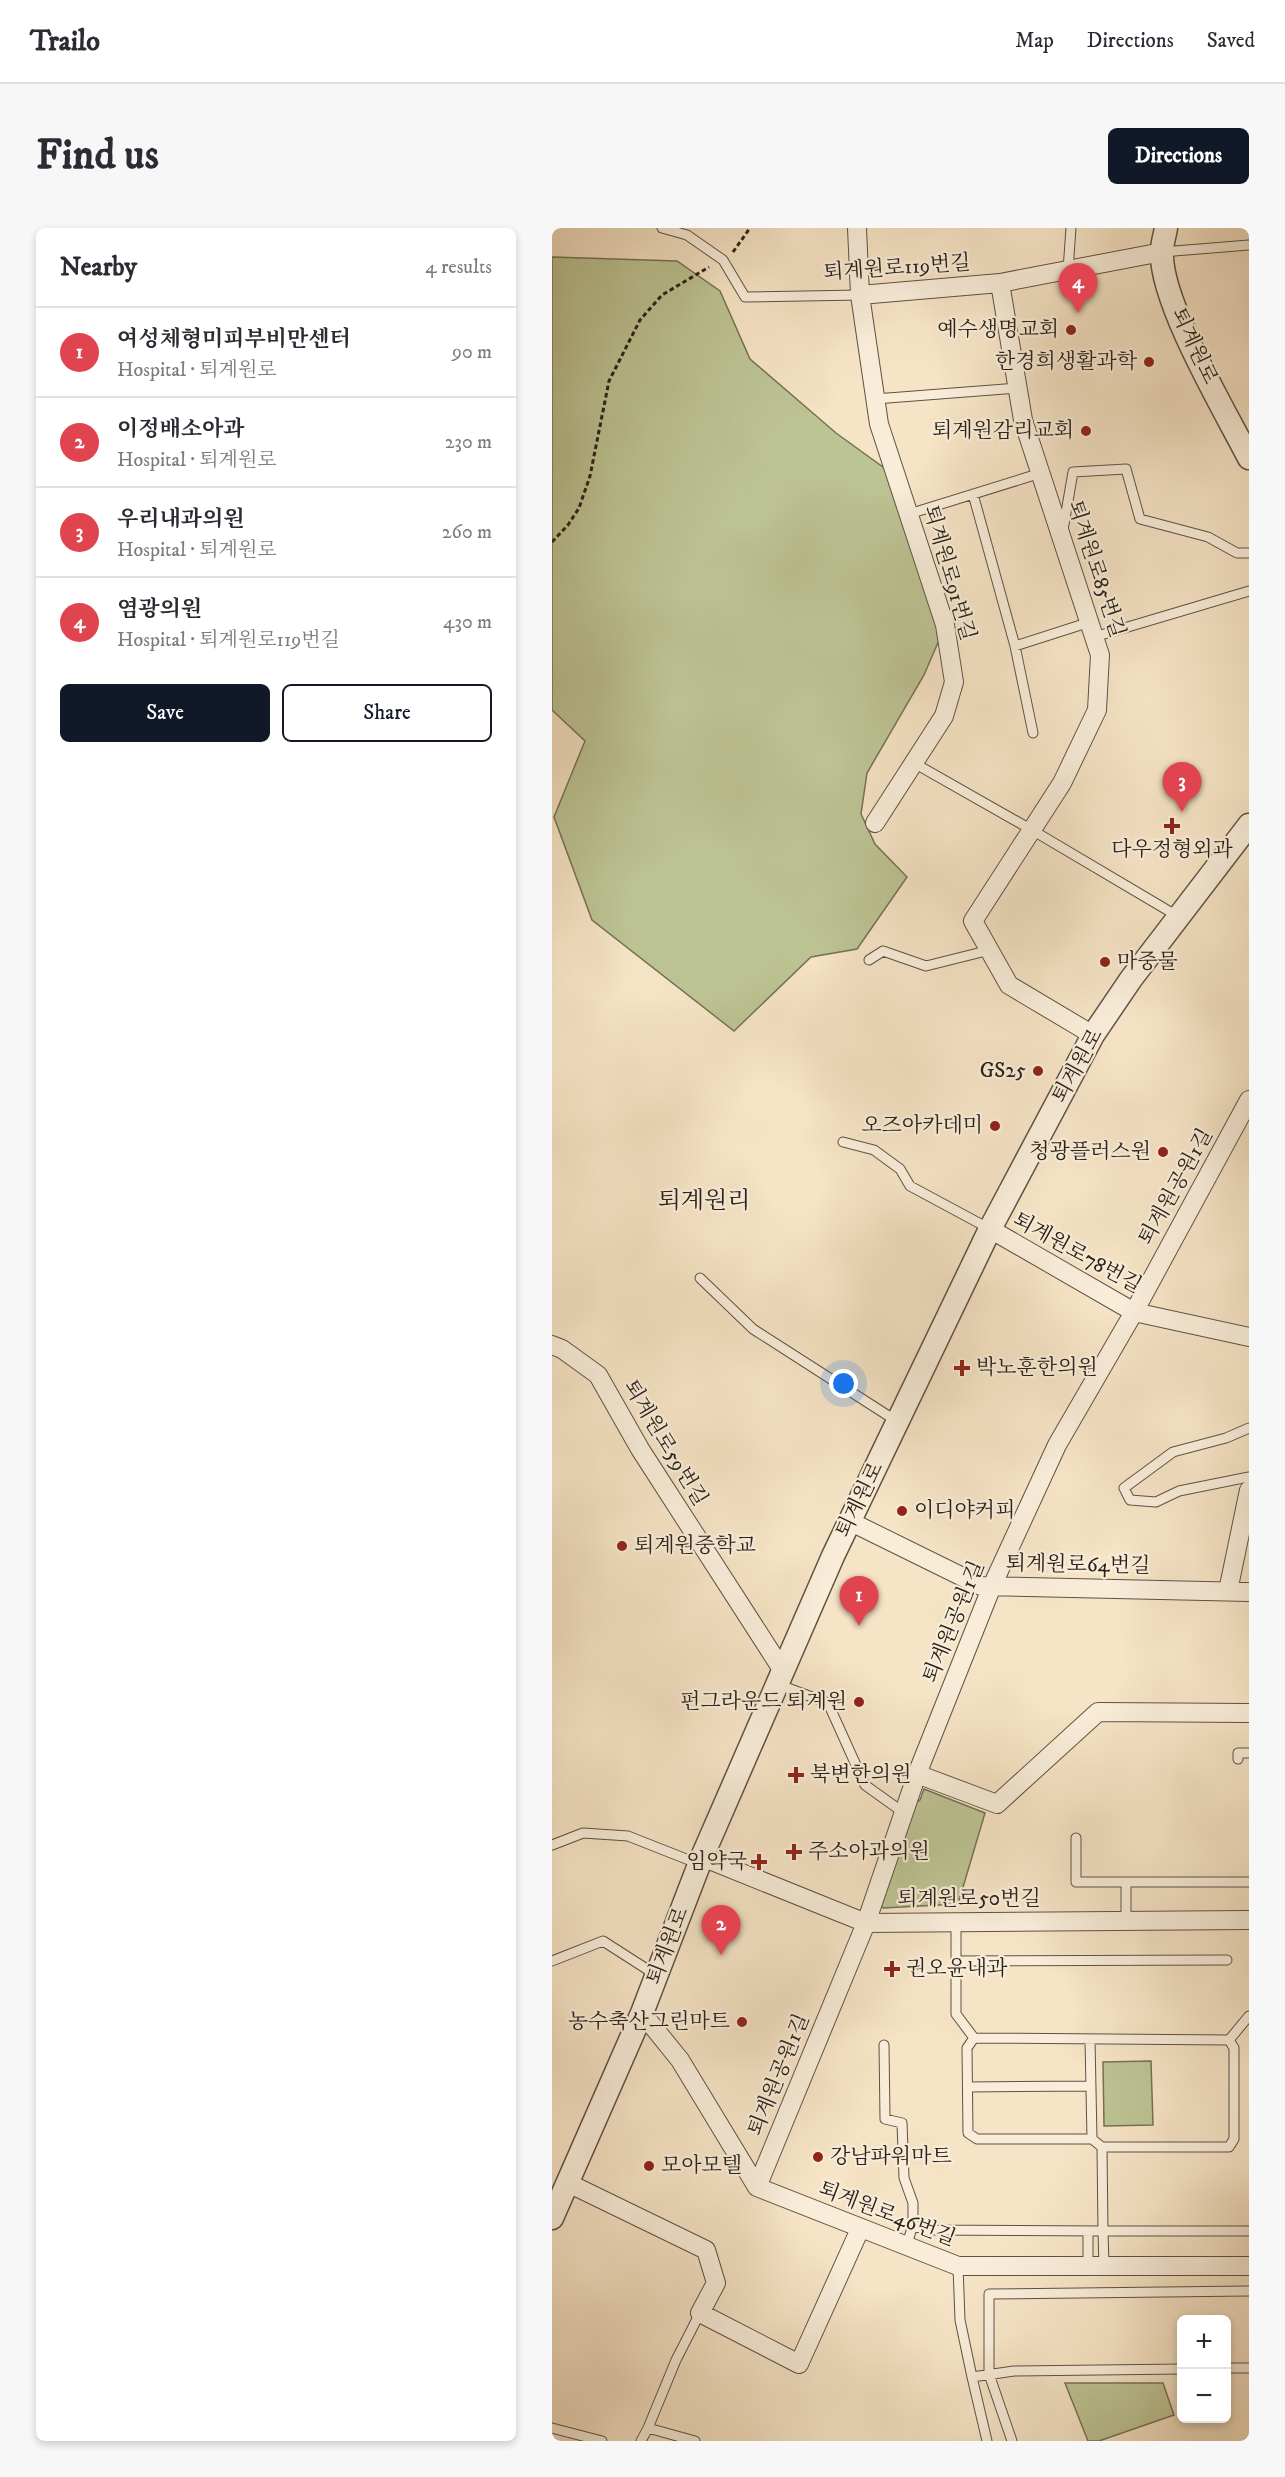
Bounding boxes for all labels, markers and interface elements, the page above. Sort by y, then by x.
text: Trailo [30,24,100,59]
text: Map [1015,28,1054,54]
text: Directions [1087,28,1174,54]
text: Saved [1207,28,1255,54]
button: Directions [1108,128,1249,184]
text: Find us [36,130,159,182]
street label: 퇴계원로119번길 [822,250,972,286]
text: Nearby [60,251,137,284]
text: 4 results [425,255,492,280]
pin: 4 [1058,264,1098,313]
street label: 퇴계원로 [1165,304,1223,388]
place label: 예수생명교회 [937,317,1059,343]
marker: 예수생명교회 [1064,323,1078,337]
text: 여성체형미피부비만센터 [117,326,351,353]
text: 1 [76,340,83,365]
text: 90 m [452,340,492,365]
place label: 한경희생활과학 [995,349,1138,375]
marker: 한경희생활과학 [1142,355,1156,369]
text: Hospital · 퇴계원로 [117,358,277,383]
text: 이정배소아과 [117,416,245,443]
place label: 퇴계원감리교회 [932,418,1074,444]
marker: 퇴계원감리교회 [1079,424,1093,438]
text: 2 [75,430,84,455]
text: 230 m [445,430,492,455]
text: Hospital · 퇴계원로 [117,448,277,473]
street label: 퇴계원로85번길 [1062,497,1130,641]
street label: 퇴계원로91번길 [917,502,981,644]
text: 우리내과의원 [117,506,245,533]
text: 3 [76,520,83,545]
text: 260 m [442,520,492,545]
text: Hospital · 퇴계원로 [117,538,277,563]
text: 염광의원 [117,596,202,623]
text: 4 [74,610,85,635]
text: 430 m [443,610,492,635]
text: Hospital · 퇴계원로119번길 [117,628,340,653]
button: Save [60,684,270,742]
button: Share [282,684,492,742]
pin: 3 [1162,762,1202,812]
marker: 다우정형외과 [1163,817,1181,835]
place label: 다우정형외과 [1111,837,1234,863]
place label: 마중물 [1117,949,1178,975]
marker: 마중물 [1098,955,1112,969]
street label: 퇴계원로 [1047,1024,1109,1108]
place label: GS25 [980,1058,1026,1084]
marker: GS25 [1031,1064,1045,1078]
place label: 오즈아카데미 [861,1113,983,1139]
marker: 오즈아카데미 [988,1119,1002,1133]
street label: 퇴계원공원1길 [1133,1124,1219,1250]
place label: 청광플러스원 [1029,1139,1151,1165]
marker: 청광플러스원 [1156,1145,1170,1159]
district label: 퇴계원리 [658,1186,750,1216]
street label: 퇴계원로78번길 [1008,1207,1146,1299]
place label: 박노훈한의원 [976,1355,1098,1381]
marker: 박노훈한의원 [953,1359,971,1377]
your location [829,1369,858,1398]
street label: 퇴계원로59번길 [617,1375,713,1511]
street label: 퇴계원로 [831,1458,889,1542]
place label: 이디야커피 [914,1498,1015,1524]
marker: 이디야커피 [895,1504,909,1518]
place label: 퇴계원중학교 [634,1533,756,1559]
marker: 퇴계원중학교 [615,1539,629,1553]
street label: 퇴계원로64번길 [1005,1551,1151,1579]
street label: 퇴계원공원1길 [918,1557,990,1687]
pin: 1 [840,1576,878,1626]
place label: 펀그라운드 퇴계원 [680,1689,847,1715]
marker: 펀그라운드 퇴계원 [852,1695,866,1709]
place label: 북변한의원 [810,1762,911,1788]
marker: 북변한의원 [787,1766,805,1784]
place label: 주소아과의원 [808,1839,930,1865]
marker: 주소아과의원 [785,1843,803,1861]
place label: 임약국 [686,1849,747,1875]
marker: 임약국 [752,1855,766,1869]
street label: 퇴계원로50번길 [897,1886,1041,1912]
street label: 퇴계원로 [641,1903,695,1989]
pin: 2 [702,1906,740,1955]
place label: 권오윤내과 [906,1956,1008,1982]
marker: 권오윤내과 [883,1960,901,1978]
place label: 농수축산그린마트 [568,2009,730,2035]
street label: 퇴계원공원1길 [743,2010,815,2140]
marker: 농수축산그린마트 [735,2015,749,2029]
place label: 강남파워마트 [830,2144,952,2170]
marker: 강남파워마트 [811,2150,825,2164]
place label: 모아모텔 [661,2153,742,2179]
marker: 모아모텔 [642,2159,656,2173]
street label: 퇴계원로46번길 [815,2176,959,2252]
map controls [1177,2315,1231,2423]
button: + [1177,2315,1231,2369]
button: − [1177,2369,1231,2423]

